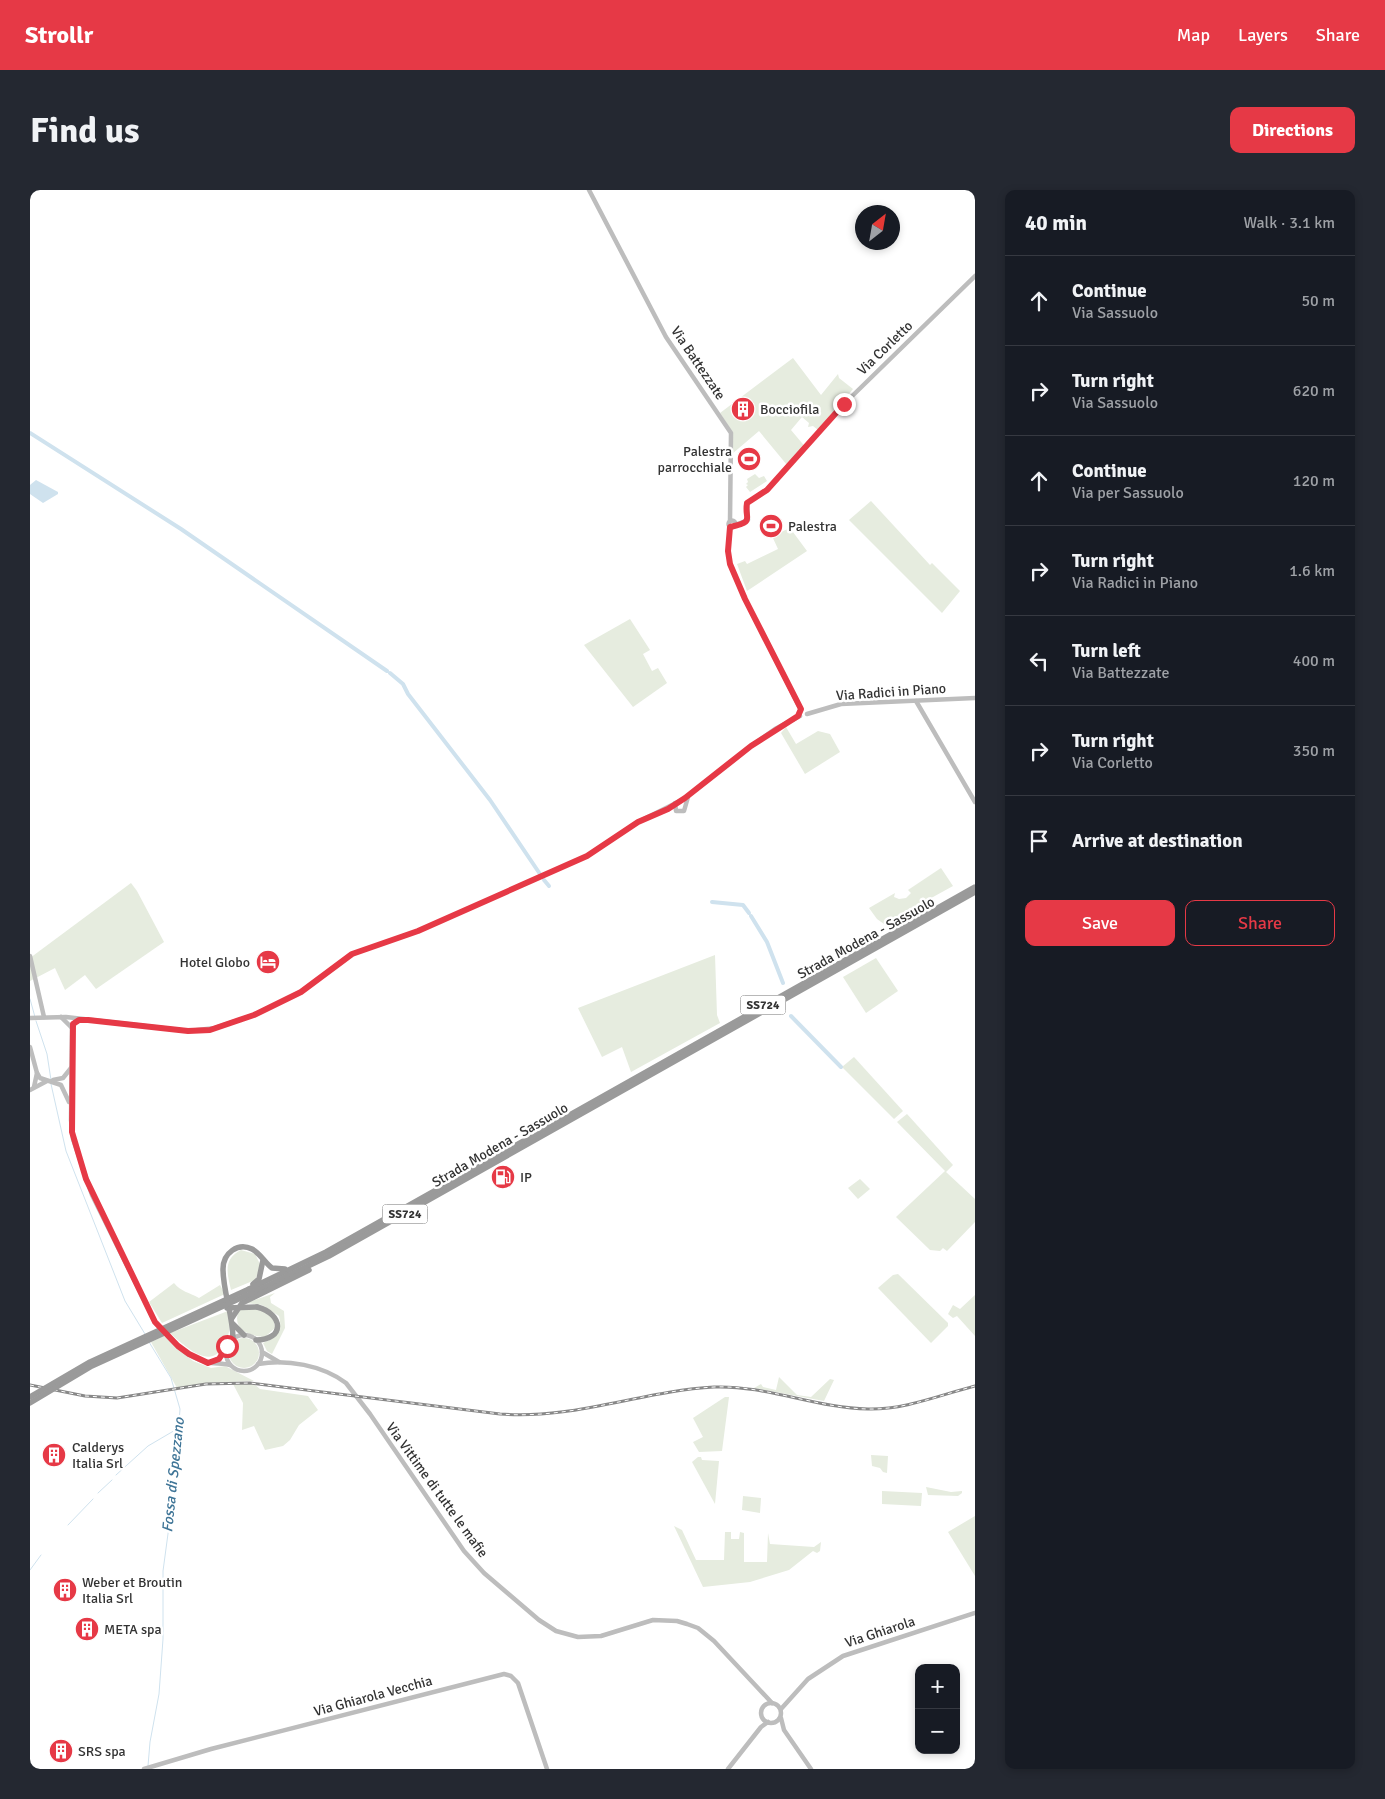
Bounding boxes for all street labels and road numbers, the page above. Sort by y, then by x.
street label: Via Corletto [854,317,916,379]
street label: Via Battezzate [667,323,729,403]
street label: Via Radici in Piano [835,680,947,704]
street label: Strada Modena - Sassuolo [794,893,938,983]
road number: SS724 [740,996,786,1014]
street label: Strada Modena - Sassuolo [429,1099,571,1191]
road number: SS724 [382,1204,428,1224]
street label: Via Vittime di tutte le mafie [382,1419,492,1561]
street label: Via Ghiarola [843,1613,917,1651]
street label: Via Ghiarola Vecchia [312,1672,434,1720]

